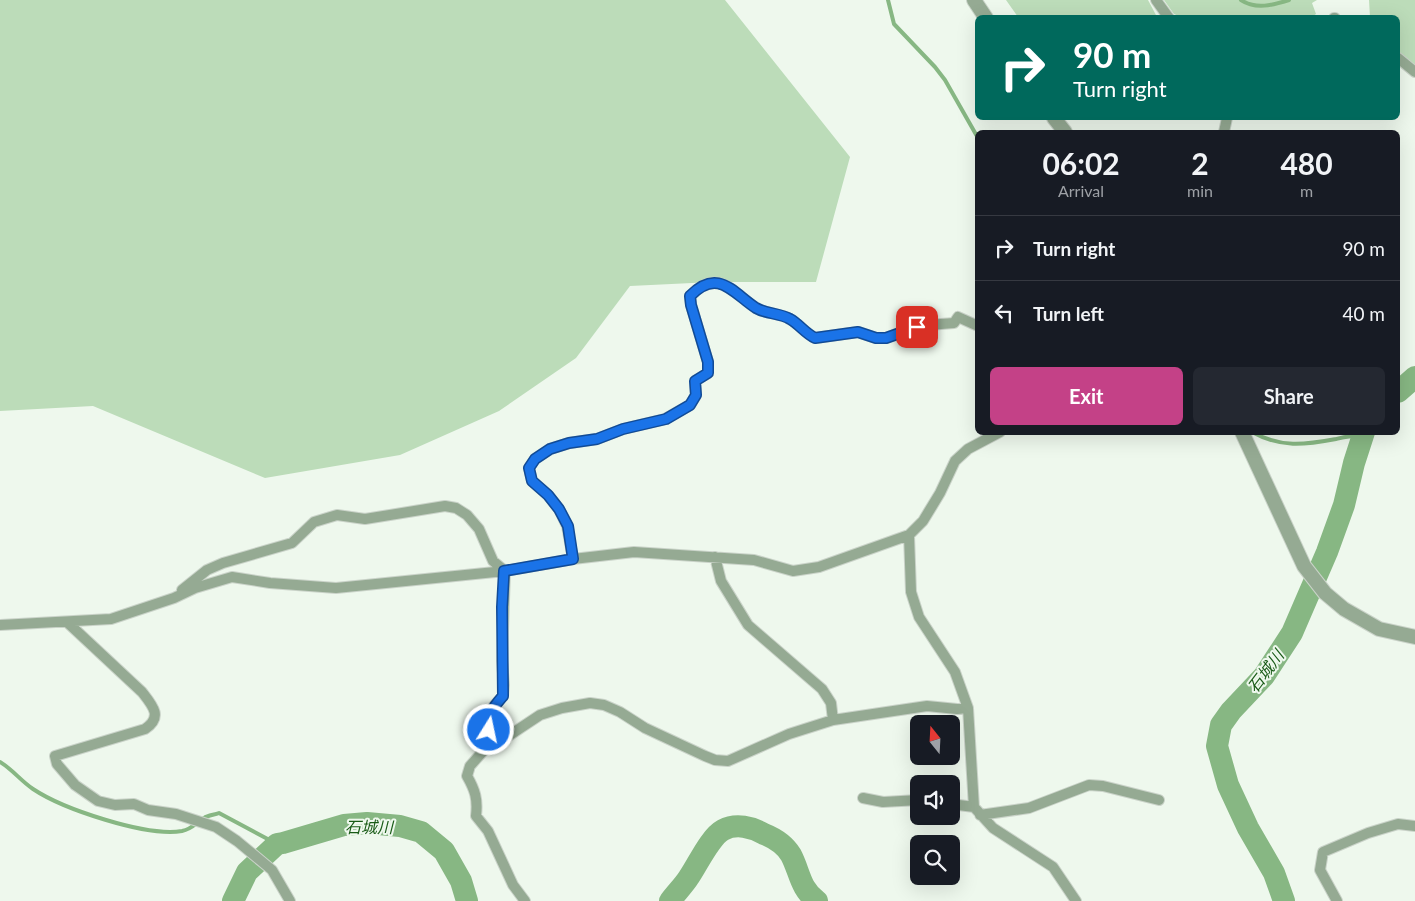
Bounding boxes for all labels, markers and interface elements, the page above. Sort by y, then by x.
text: 90 m [1073,33,1151,75]
icon: right [990,35,1055,100]
text: Turn right [1073,75,1167,102]
text: 06:02 [1042,145,1120,181]
text: 2 [1191,145,1209,181]
text: 480 [1280,145,1333,181]
text: Arrival [1058,181,1104,200]
text: min [1187,181,1213,200]
text: m [1300,181,1313,200]
icon: right [990,234,1018,262]
text: Turn right [1033,237,1115,260]
text: 90 m [1342,237,1385,260]
icon: left [990,299,1018,327]
text: Turn left [1033,302,1104,325]
text: 40 m [1342,302,1385,325]
pin [896,306,938,348]
icon: arrive [903,313,931,341]
button: Exit [990,367,1183,425]
button: Share [1193,367,1385,425]
water label: 石城川 [1243,645,1288,696]
position arrow [462,703,514,755]
north arrow [910,715,960,765]
map controls [910,715,960,885]
button: sound [910,775,960,825]
water label: 石城川 [345,817,395,836]
button: search [910,835,960,885]

